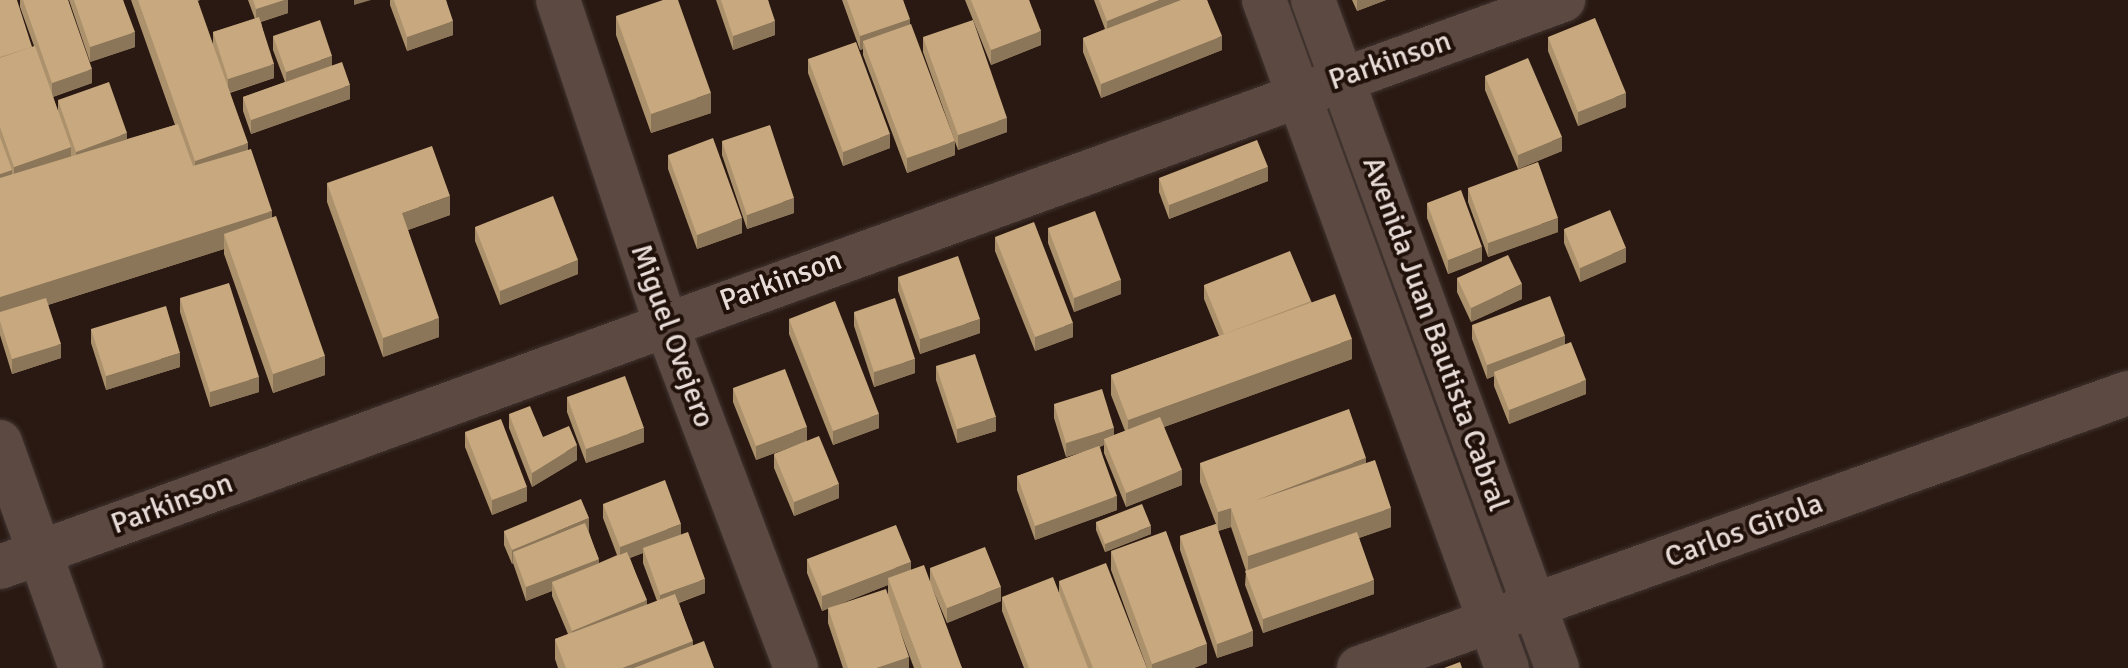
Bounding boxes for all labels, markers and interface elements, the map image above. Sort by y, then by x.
street label: Parkinson [1324,23,1456,99]
street label: Avenida Juan Bautista Cabral [1354,152,1516,516]
street label: Miguel Ovejero [622,239,722,433]
street label: Parkinson [715,242,847,320]
street label: Parkinson [106,465,238,543]
street label: Carlos Girola [1660,486,1828,576]

